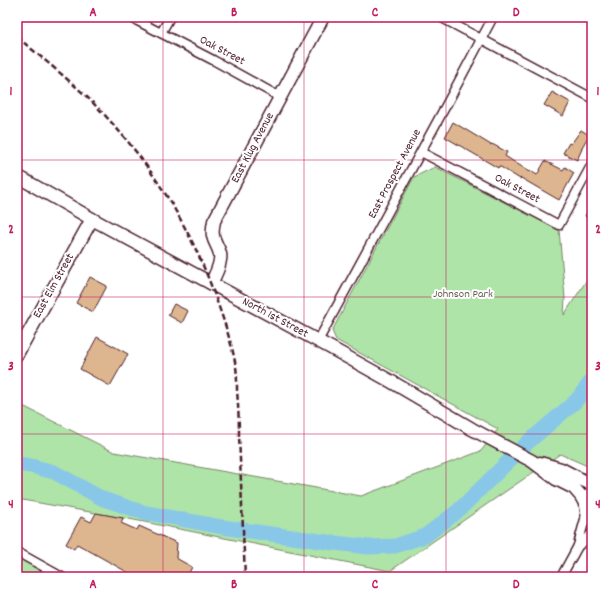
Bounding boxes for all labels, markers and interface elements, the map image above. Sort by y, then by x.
text: A [89,4,97,23]
text: B [231,4,237,23]
text: C [372,4,379,23]
text: D [513,4,520,23]
street label: Oak Street [196,32,248,70]
text: 1 [10,83,13,102]
text: 1 [597,83,600,102]
street label: East Klug Avenue [227,110,279,186]
street label: East Prospect Avenue [364,126,426,222]
street label: Oak Street [491,170,543,208]
text: 2 [8,221,14,240]
text: 2 [595,221,601,240]
street label: East Elm Street [29,250,79,322]
park label: Johnson Park [433,286,493,303]
street label: North 1st Street [239,293,311,343]
text: 3 [8,358,14,377]
text: 3 [595,358,601,377]
text: 4 [8,496,14,515]
text: 4 [595,496,601,515]
text: A [89,576,97,594]
text: B [231,576,237,594]
text: C [372,576,379,594]
text: D [513,576,520,594]

